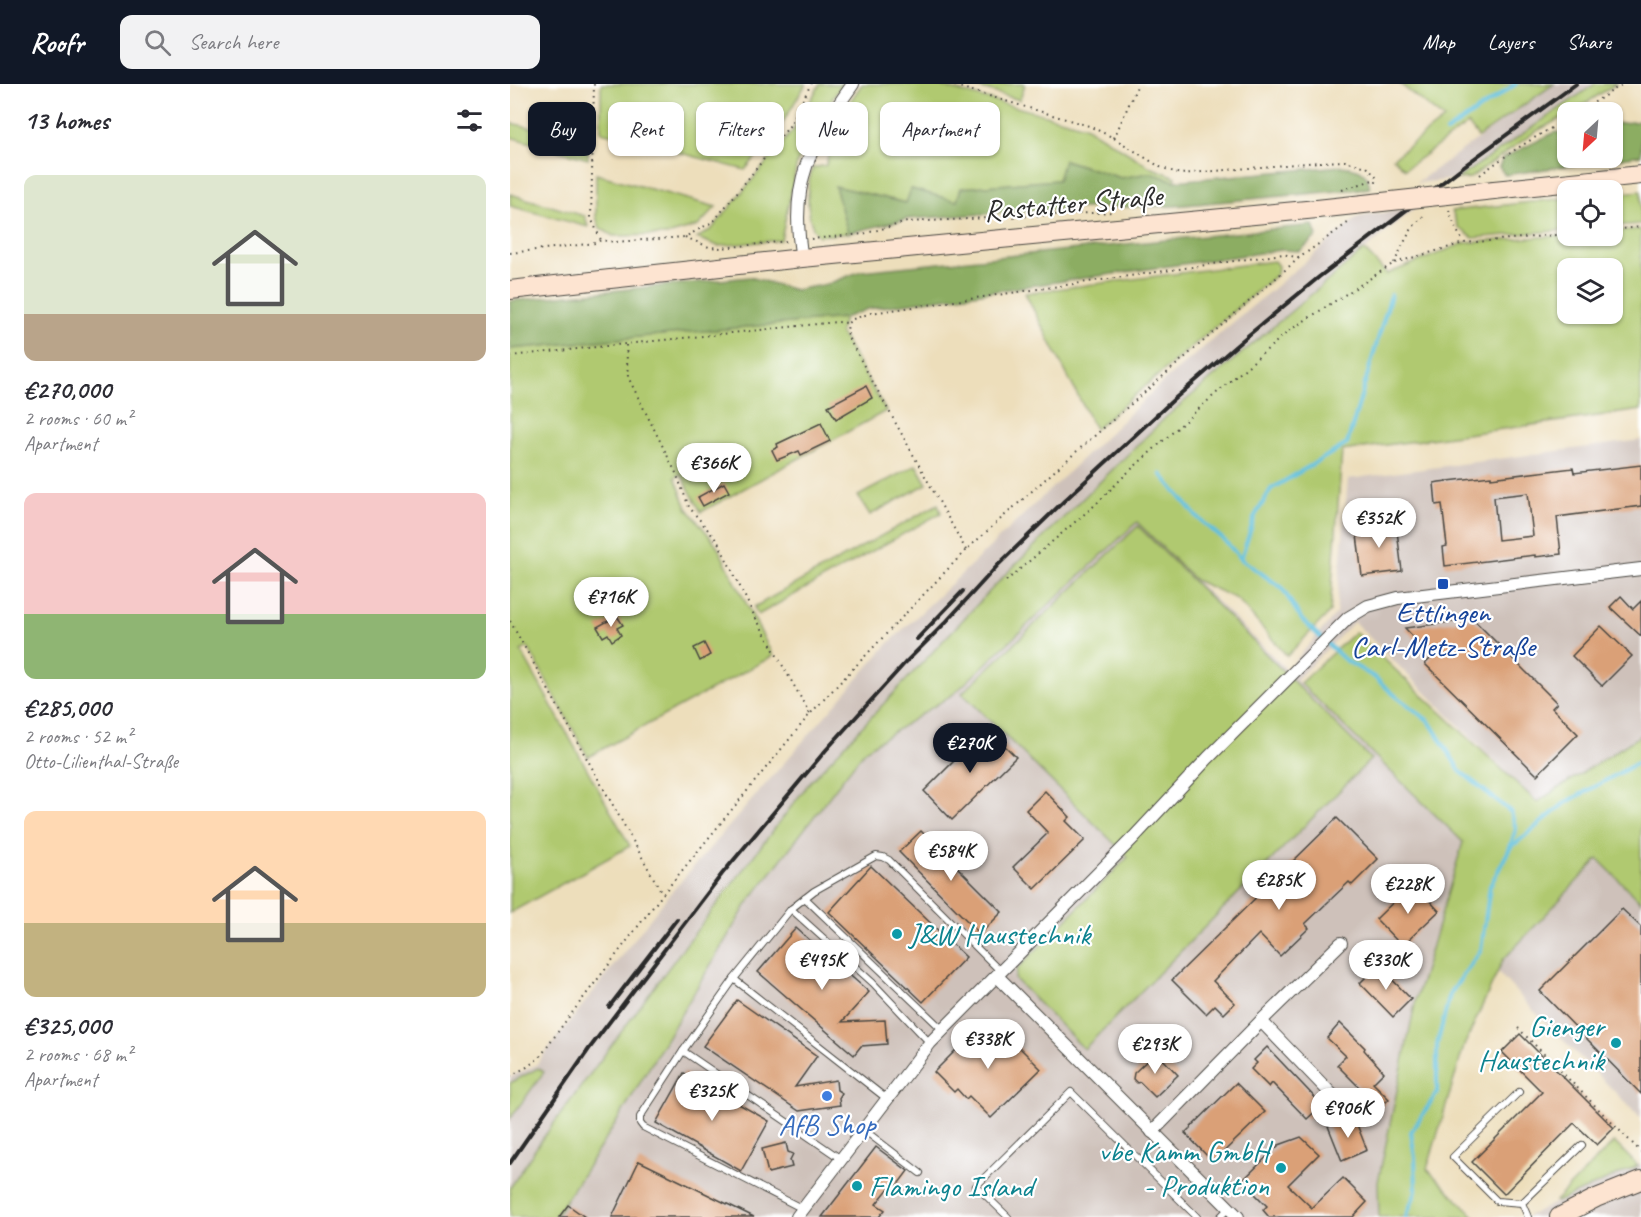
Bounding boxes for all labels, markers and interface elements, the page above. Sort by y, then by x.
search box [120,15,540,69]
text: Roofr [30,25,84,60]
icon: search [141,26,174,59]
text: Search here [189,28,278,56]
text: Map [1422,29,1455,55]
text: Layers [1488,29,1534,55]
text: Share [1567,29,1611,55]
chip: Buy [528,102,596,156]
chip: Rent [608,102,684,156]
chip: Filters [696,102,784,156]
chip: New [796,102,868,156]
chip: Apartment [880,102,1000,156]
north arrow [1557,102,1623,168]
map controls [1557,102,1623,324]
text: 13 homes [24,104,109,137]
icon: filters [453,104,486,137]
street label: Rastatter Straße [982,176,1166,230]
button: locate [1557,180,1623,246]
icon: home [201,214,309,322]
button: layers [1557,258,1623,324]
text: €270,000 [24,373,111,406]
text: 2 rooms · 60 m² [24,406,132,431]
text: Apartment [24,431,97,456]
pin: €366K [672,443,756,494]
text: €366K [691,450,738,475]
pin: €352K [1337,498,1421,549]
text: €352K [1356,505,1402,530]
icon: home [201,532,309,640]
pin: €716K [569,577,653,628]
marker: Ettlingen Carl-Metz-Straße [1436,577,1450,591]
text: €716K [588,584,634,609]
place label: Ettlingen Carl-Metz-Straße [1351,593,1537,665]
text: €285,000 [24,691,111,724]
pin: €270K [928,723,1012,774]
text: 2 rooms · 52 m² [24,724,132,749]
text: €270K [947,730,993,755]
text: Otto-Lilienthal-Straße [24,749,178,774]
pin: €584K [909,831,993,882]
text: €584K [928,838,974,863]
icon: home [201,850,309,958]
pin: €285K [1237,860,1321,911]
pin: €228K [1366,864,1450,915]
text: €285K [1256,867,1302,892]
text: €228K [1385,871,1431,896]
place label: J&W Haustechnik [907,915,1092,953]
marker: J&W Haustechnik [890,927,904,941]
pin: €495K [780,940,864,991]
pin: €330K [1344,940,1428,991]
text: €495K [799,947,845,972]
text: €330K [1363,947,1409,972]
place label: Gienger Haustechnik [1478,1007,1606,1079]
text: €325,000 [24,1009,111,1042]
pin: €338K [946,1019,1030,1070]
pin: €293K [1113,1024,1197,1075]
text: €338K [965,1026,1011,1051]
text: €293K [1132,1031,1178,1056]
marker: Gienger Haustechnik [1609,1036,1623,1050]
text: 2 rooms · 68 m² [24,1042,132,1067]
text: Apartment [24,1067,97,1092]
pin: €325K [670,1071,754,1122]
text: €325K [689,1078,735,1103]
pin: €906K [1306,1088,1390,1139]
marker: AfB Shop [820,1089,834,1103]
text: €906K [1325,1095,1371,1120]
place label: AfB Shop [779,1105,877,1143]
place label: vbe Kamm GmbH - Produktion [1099,1132,1274,1204]
marker: vbe Kamm GmbH - Produktion [1274,1161,1288,1175]
place label: Flamingo Island [869,1167,1037,1205]
marker: Flamingo Island [850,1179,864,1193]

